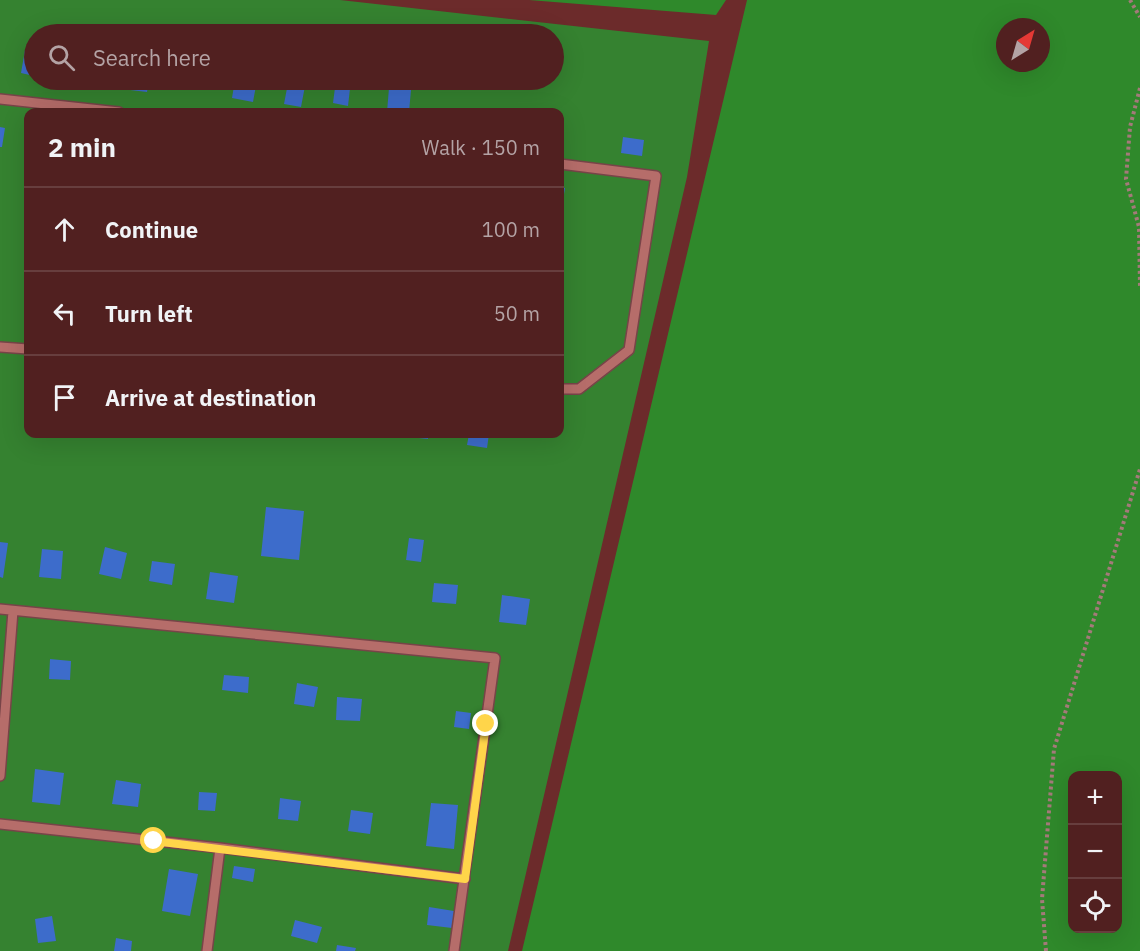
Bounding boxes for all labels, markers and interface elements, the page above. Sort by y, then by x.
north arrow [996,18,1050,72]
search box [24,24,564,90]
icon: search [45,41,78,74]
text: Search here [93,43,211,72]
text: 2 min [48,130,116,164]
text: Walk · 150 m [422,134,540,161]
icon: ahead [48,213,81,246]
text: Continue [105,215,198,244]
text: 100 m [482,216,540,243]
icon: left [48,297,81,330]
text: Turn left [105,299,193,328]
text: 50 m [494,300,540,327]
icon: arrive [48,381,81,414]
text: Arrive at destination [105,383,316,412]
route end [472,710,498,736]
map controls [1068,771,1122,933]
button: + [1068,771,1122,825]
button: − [1068,825,1122,879]
route start [140,827,166,853]
button: locate [1068,879,1122,933]

